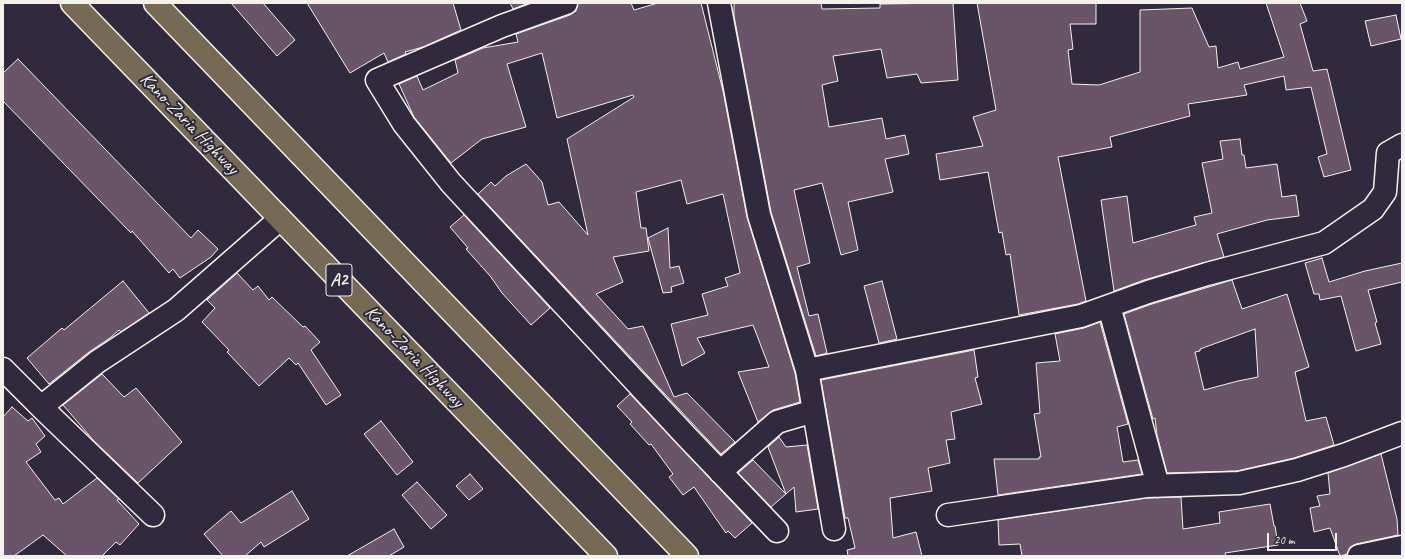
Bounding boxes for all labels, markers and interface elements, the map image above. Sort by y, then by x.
street label: Kano-Zaria Highway [135,68,243,180]
road number: A2 [326,264,352,296]
street label: Kano-Zaria Highway [360,301,468,413]
scale bar [1269,525,1339,551]
text: 20 m [1274,532,1294,548]

